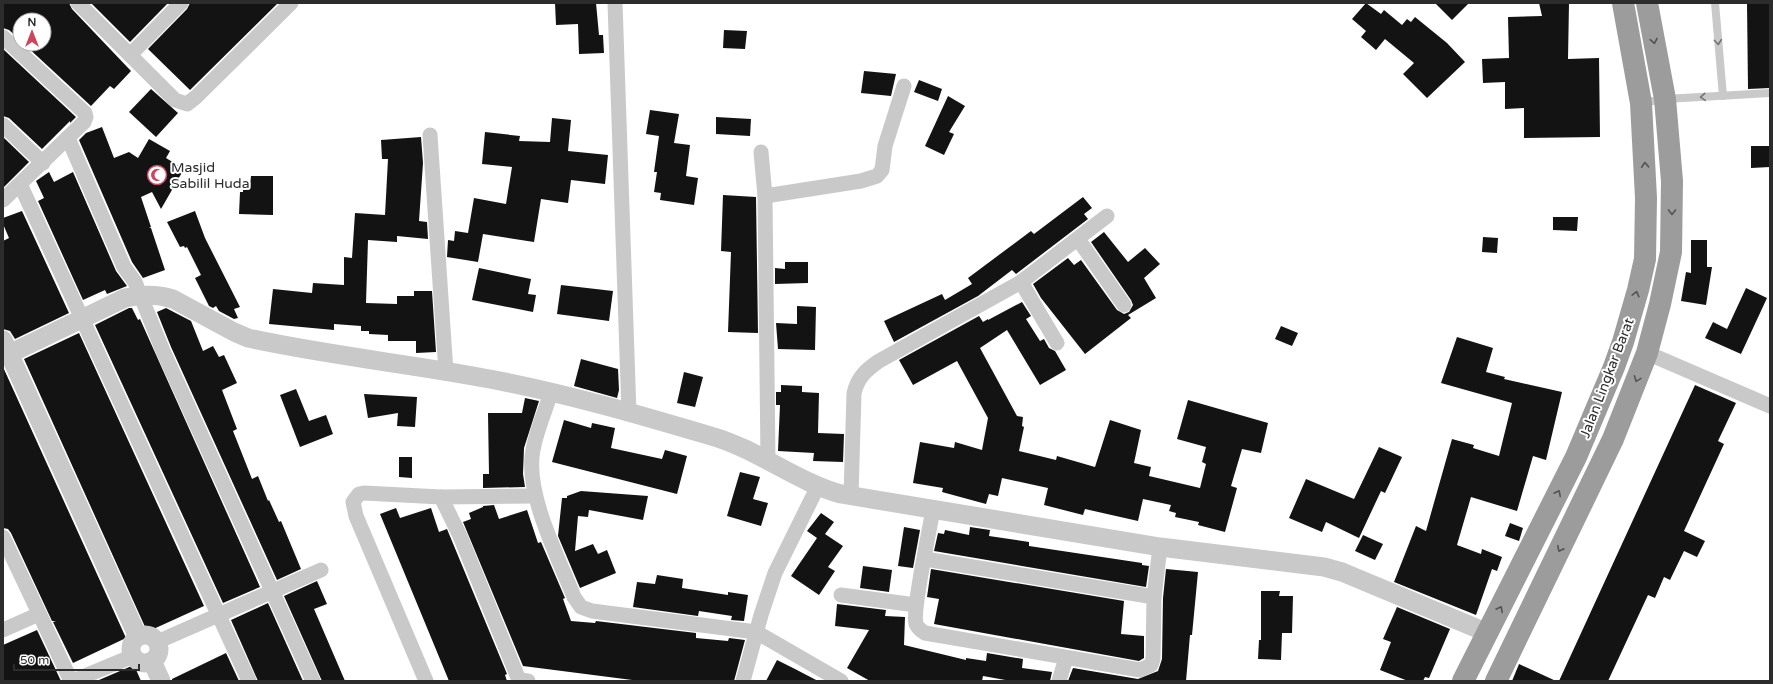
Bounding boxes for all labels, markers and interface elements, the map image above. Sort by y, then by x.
north arrow [12,12,52,52]
text: N [28,16,36,29]
one-way arrow [1649,38,1658,44]
one-way arrow [1714,39,1723,45]
one-way arrow [1700,93,1706,102]
place label: Masjid Sabilil Huda [171,159,250,192]
one-way arrow [1640,162,1649,168]
mosque icon: Masjid Sabilil Huda [146,164,168,186]
one-way arrow [1668,209,1676,215]
one-way arrow [1632,291,1640,297]
street label: Jalan Lingkar Barat [1576,315,1638,440]
one-way arrow [1634,376,1642,383]
one-way arrow [1553,490,1561,497]
one-way arrow [1557,544,1565,552]
one-way arrow [1495,606,1502,613]
scale bar [14,646,139,672]
text: 50 m [20,653,49,667]

